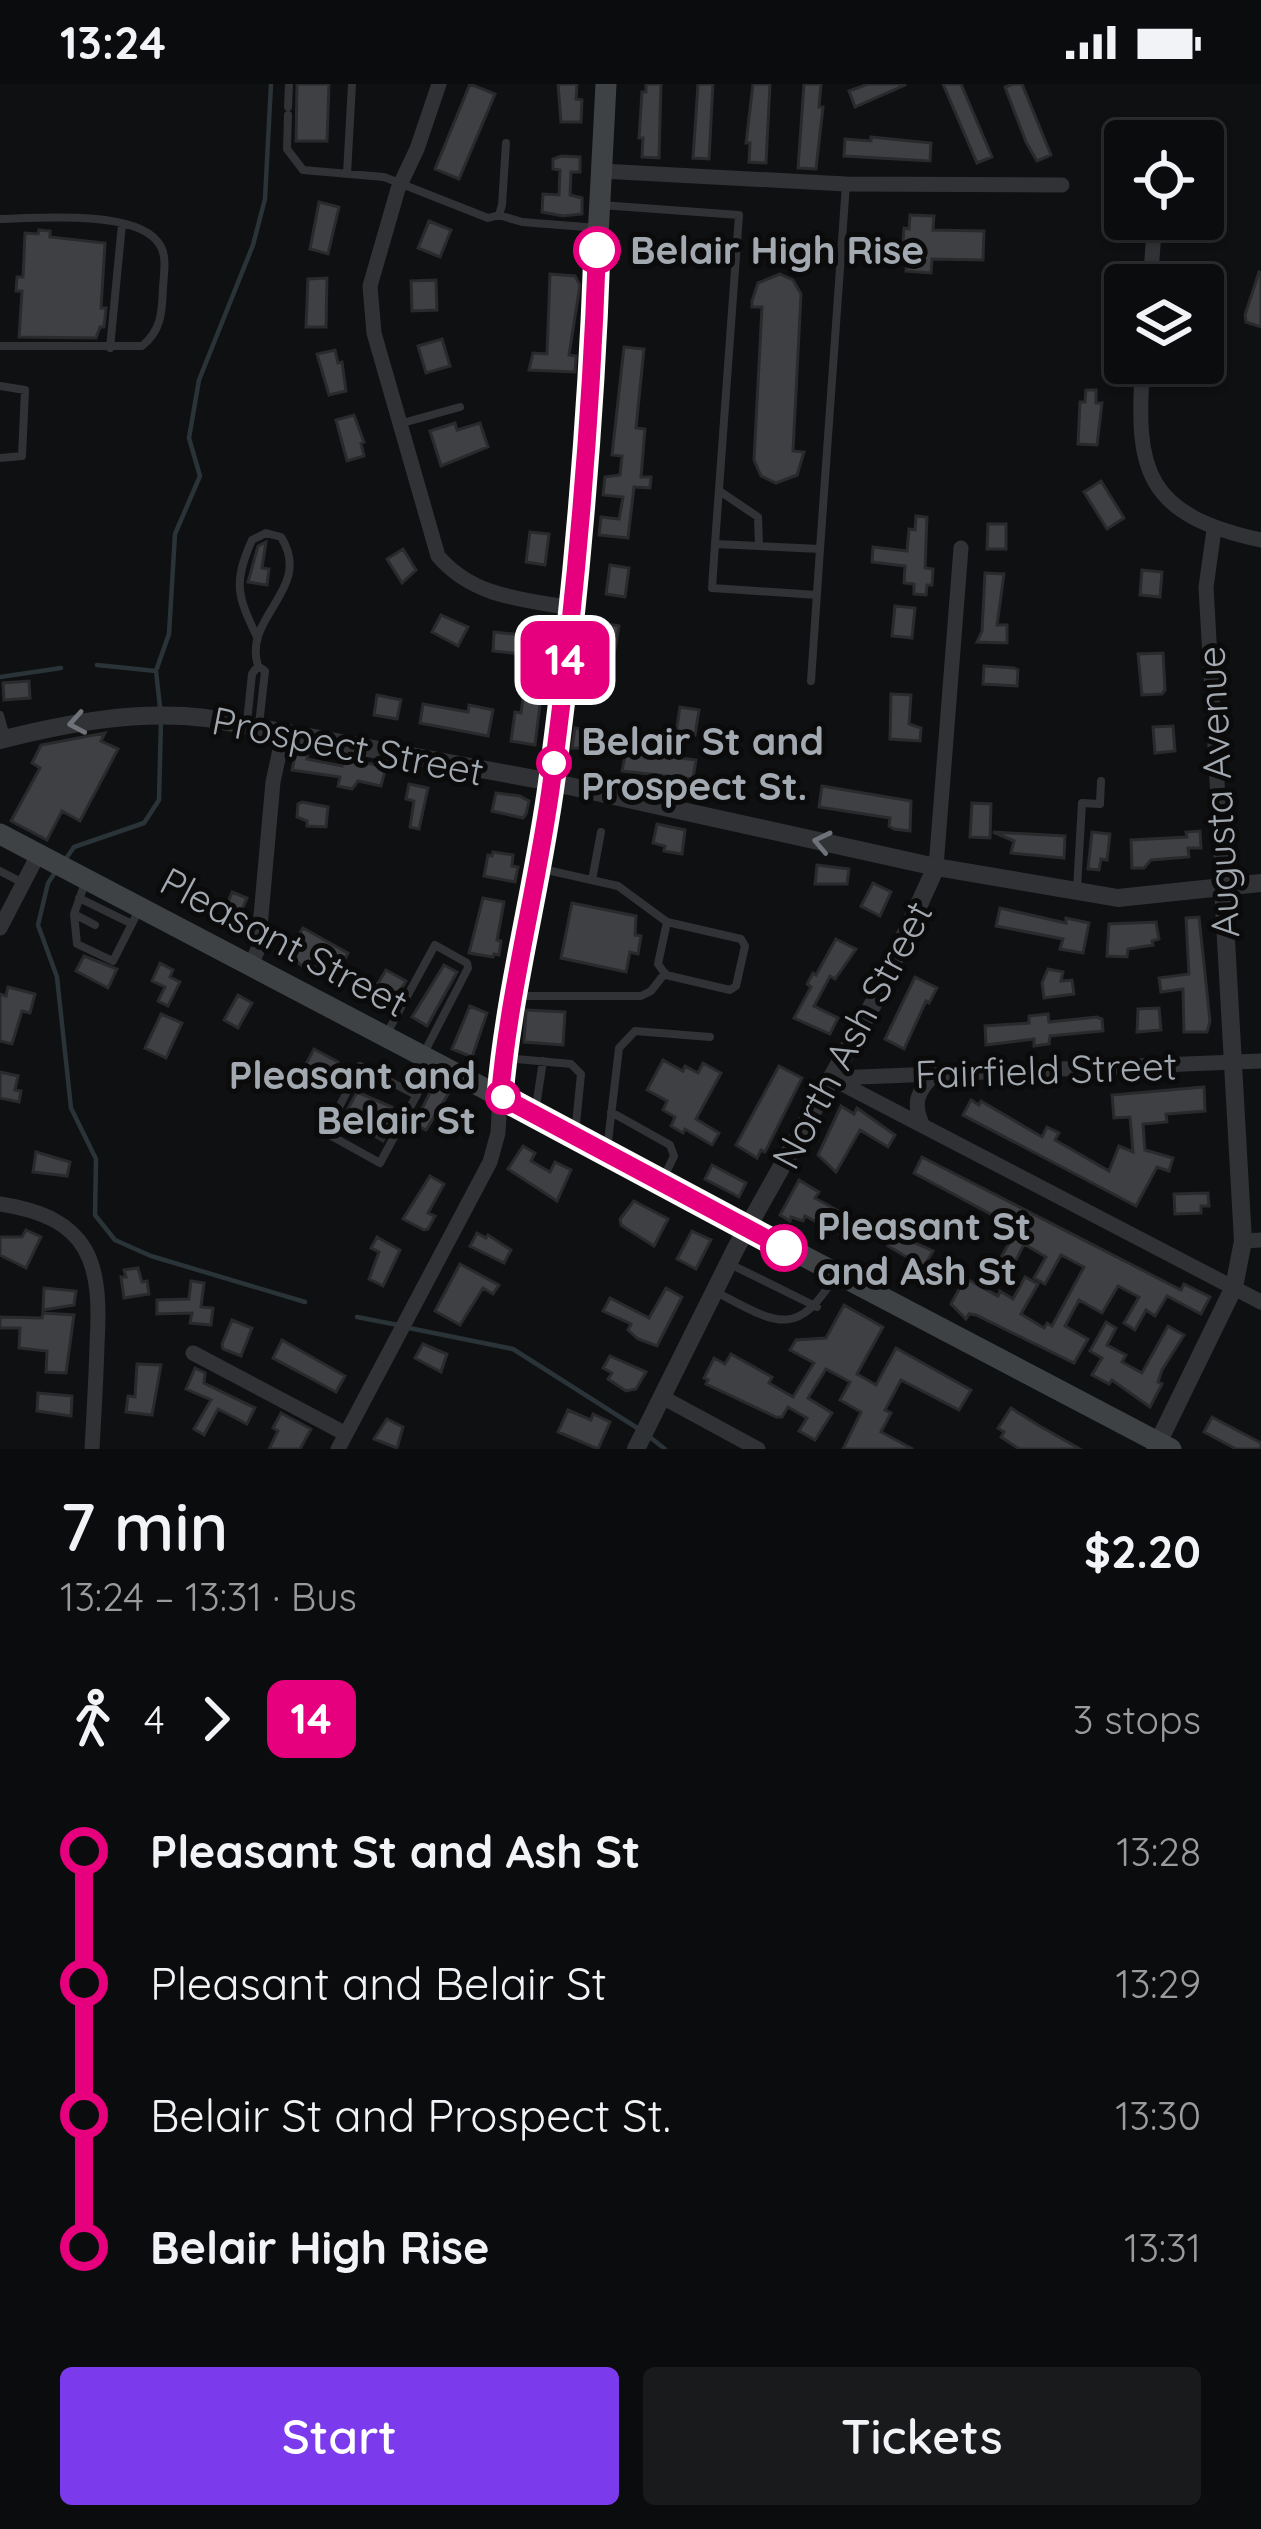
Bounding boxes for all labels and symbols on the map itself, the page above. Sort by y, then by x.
place label: Belair High Rise [630,225,924,274]
marker: Belair High Rise [575,228,619,272]
line badge: 14 [511,621,619,699]
street label: Augusta Avenue [1185,645,1250,939]
street label: Prospect Street [208,695,488,796]
one-way arrow [67,709,87,735]
place label: Belair St and Prospect St. [581,716,824,810]
marker: Belair St and Prospect St. [538,747,570,779]
one-way arrow [812,830,832,855]
street label: Pleasant Street [152,856,416,1027]
street label: North Ash Street [760,893,943,1177]
street label: Fairfield Street [914,1040,1178,1099]
place label: Pleasant and Belair St [229,1050,476,1144]
marker: Pleasant and Belair St [487,1081,519,1113]
place label: Pleasant St and Ash St [817,1201,1031,1295]
marker: Pleasant St and Ash St [762,1226,806,1270]

